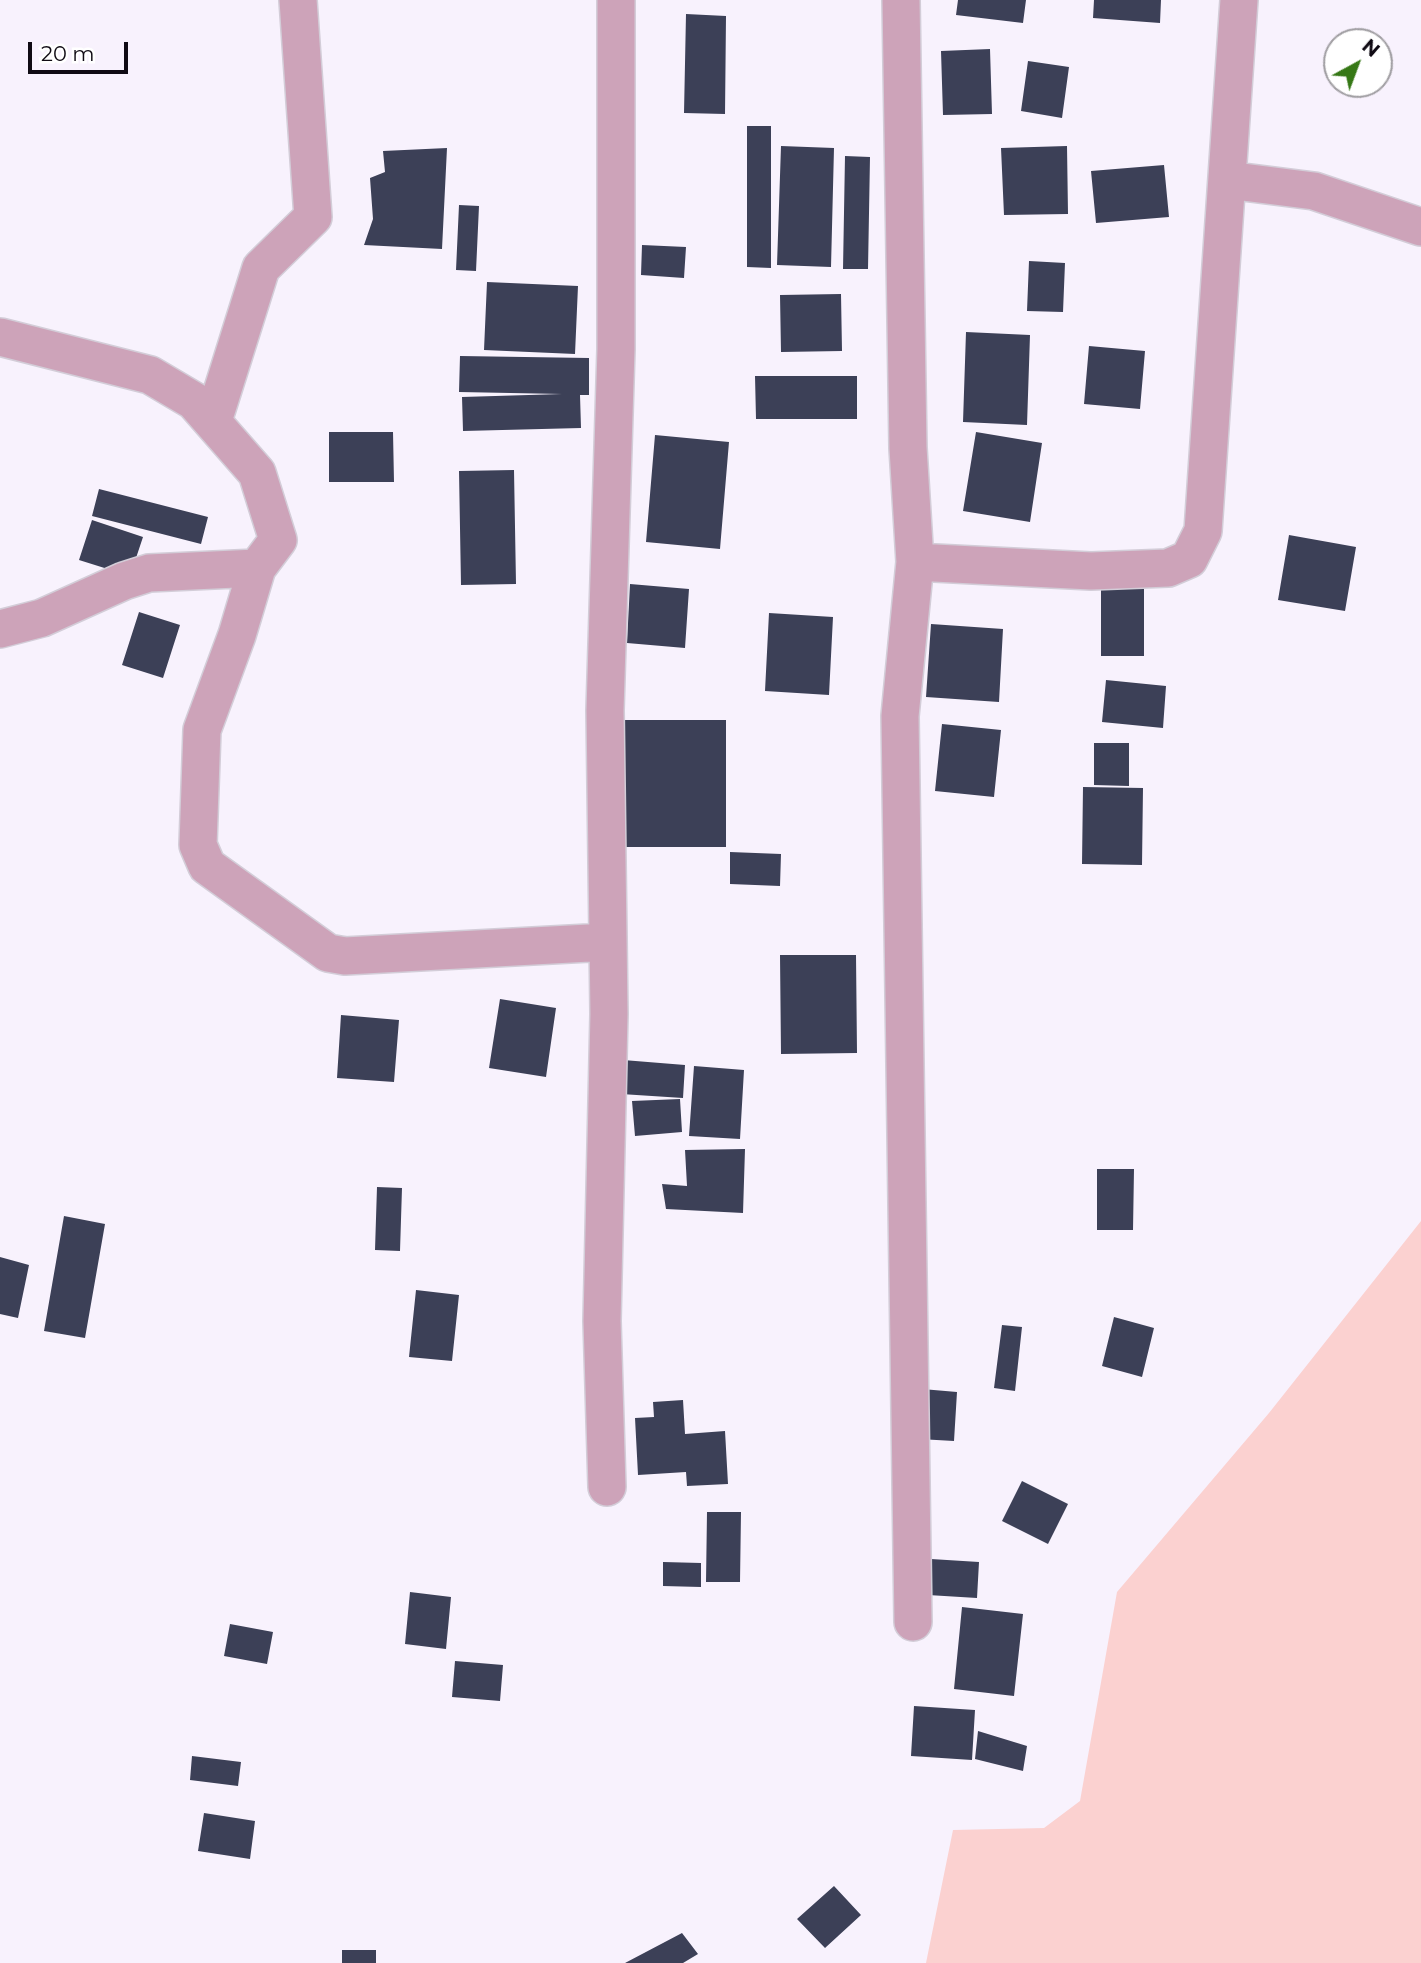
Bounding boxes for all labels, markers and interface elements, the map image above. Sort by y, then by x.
scale bar [32,28,131,72]
north arrow [1323,28,1393,98]
text: N [1357,35,1384,62]
text: 20 m [41,41,95,66]

